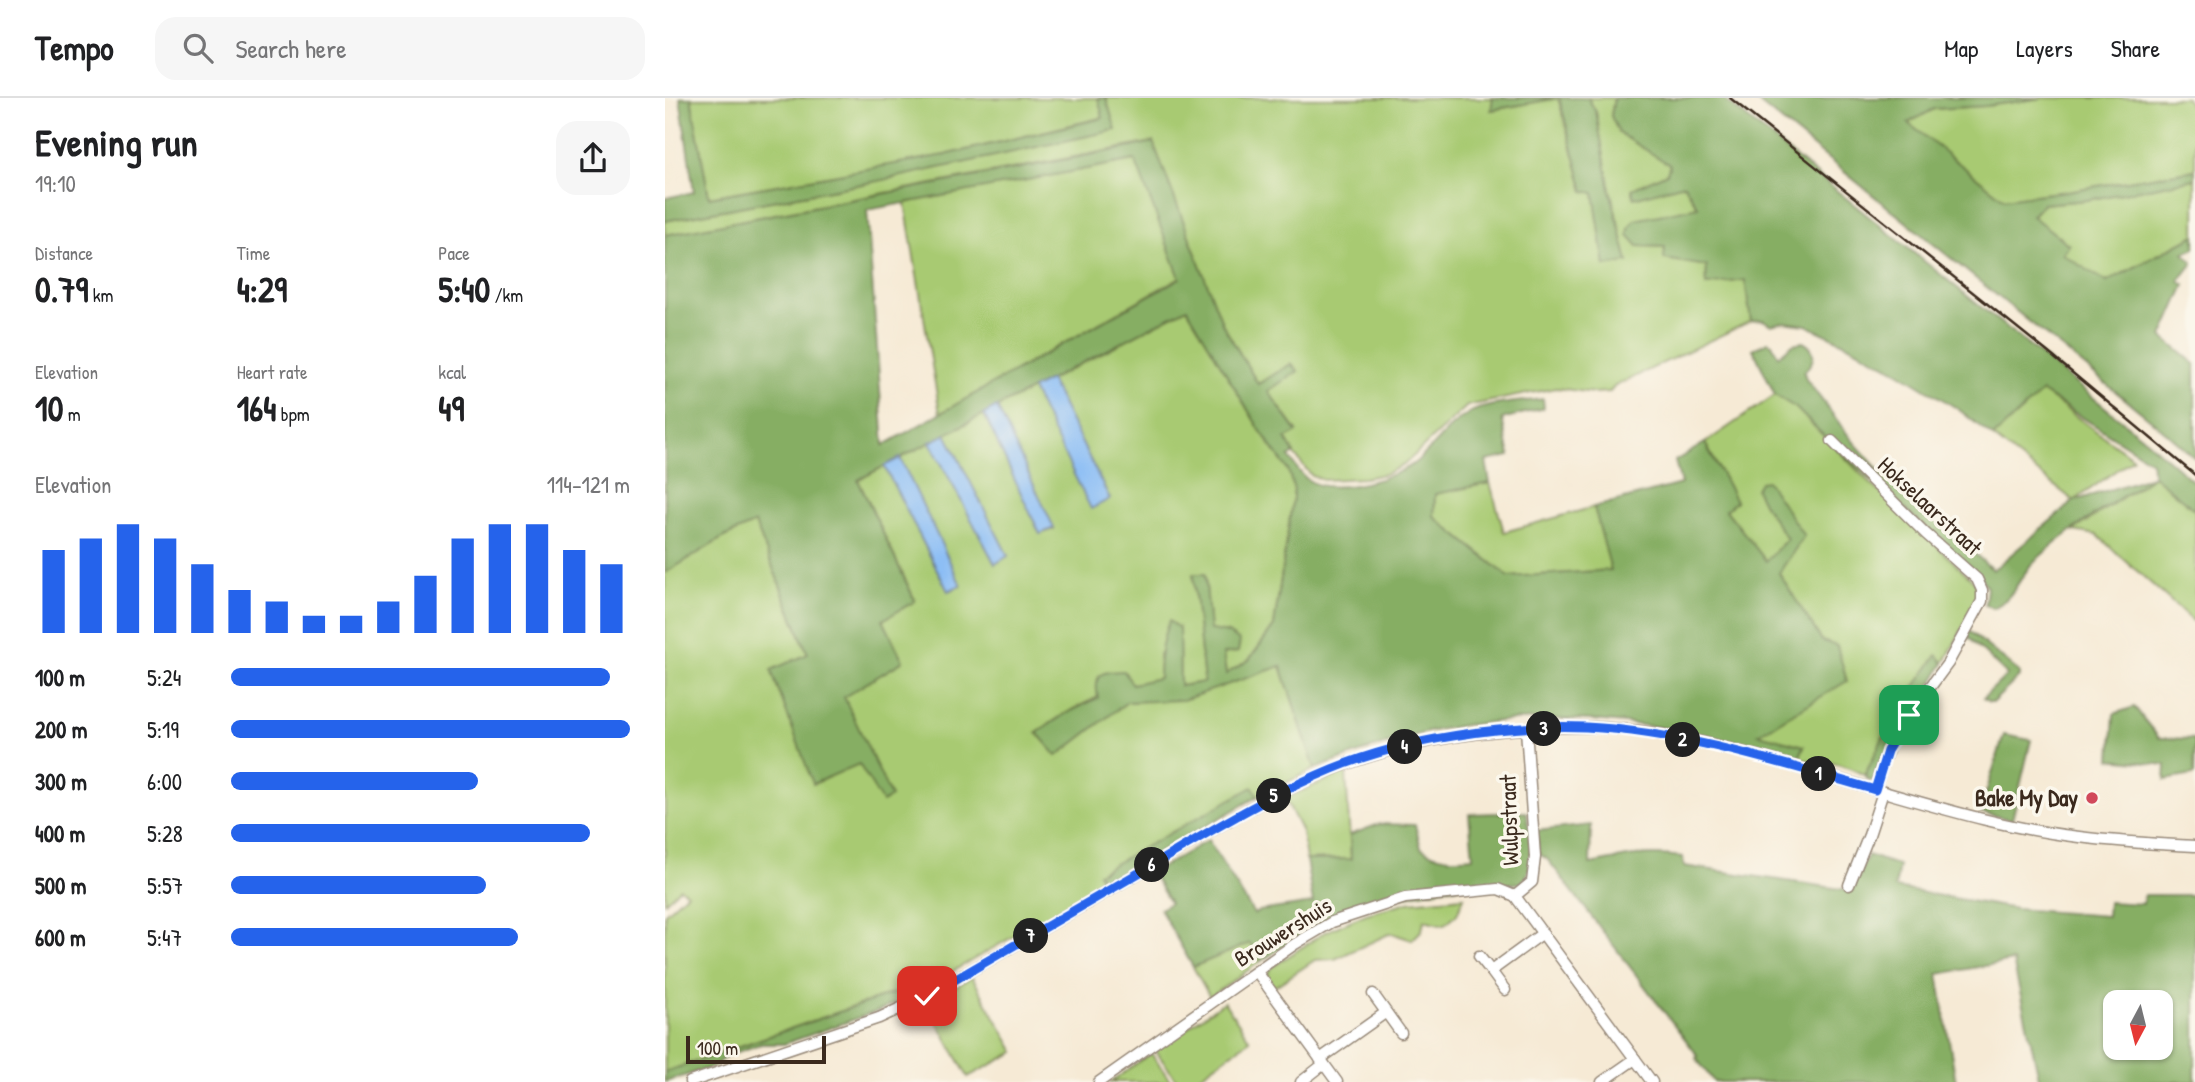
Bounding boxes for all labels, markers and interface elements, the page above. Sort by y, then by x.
search box [155,17,645,80]
text: Tempo [35,26,113,70]
icon: search [179,29,217,67]
text: Search here [235,31,347,66]
text: Map [1944,32,1978,64]
text: Layers [2016,32,2073,64]
text: Share [2111,32,2160,64]
text: Evening run [35,116,198,168]
button: share [556,121,630,195]
text: 19:10 [35,168,76,199]
text: Distance [35,240,93,266]
text: Time [237,240,270,266]
text: Pace [438,240,470,266]
text: 0.79 [35,266,88,313]
text: 4:29 [237,266,287,313]
text: 5:40 [438,266,490,313]
text: km [88,282,114,308]
text: /km [490,282,523,308]
text: Elevation [35,359,98,385]
text: Heart rate [237,359,308,385]
text: kcal [438,359,466,385]
text: 10 [35,385,63,432]
text: 164 [237,385,276,432]
text: 49 [438,385,464,432]
text: m [63,401,81,427]
text: bpm [276,401,310,427]
street label: Hokselaarstraat [1871,449,1990,563]
text: Elevation [35,469,111,500]
text: 114–121 m [547,469,630,500]
text: 100 m [35,662,85,693]
text: 5:24 [147,662,181,693]
pin [1879,685,1939,745]
icon: arrive [1890,696,1928,734]
pin: 3 [1527,712,1561,746]
text: 200 m [35,714,87,745]
text: 5:19 [147,714,179,745]
text: 3 [1539,715,1548,741]
pin: 2 [1665,722,1701,758]
text: 2 [1678,726,1687,752]
pin: 4 [1387,730,1423,764]
text: 4 [1401,733,1408,759]
pin: 1 [1801,756,1837,792]
text: 1 [1815,760,1822,786]
text: 300 m [35,766,87,797]
text: 6:00 [147,766,182,797]
street label: Wulpstraat [1491,773,1526,866]
pin: 5 [1257,778,1291,814]
text: 5 [1269,782,1278,808]
place label: Bake My Day [1975,782,2078,814]
marker: Bake My Day [2084,790,2100,806]
text: 400 m [35,818,85,849]
text: 5:28 [147,818,183,849]
pin: 6 [1135,848,1169,882]
text: 6 [1148,851,1155,877]
text: 500 m [35,870,86,901]
text: 5:57 [147,870,183,901]
street label: Brouwershuis [1228,889,1337,974]
pin: 7 [1013,918,1049,954]
text: 600 m [35,922,86,953]
text: 5:47 [147,922,182,953]
text: 7 [1026,922,1035,948]
pin [897,966,957,1026]
icon: check [908,977,946,1015]
north arrow [2103,990,2173,1060]
map controls [2103,990,2173,1060]
scale bar [686,1033,826,1065]
text: 100 m [697,1035,738,1061]

